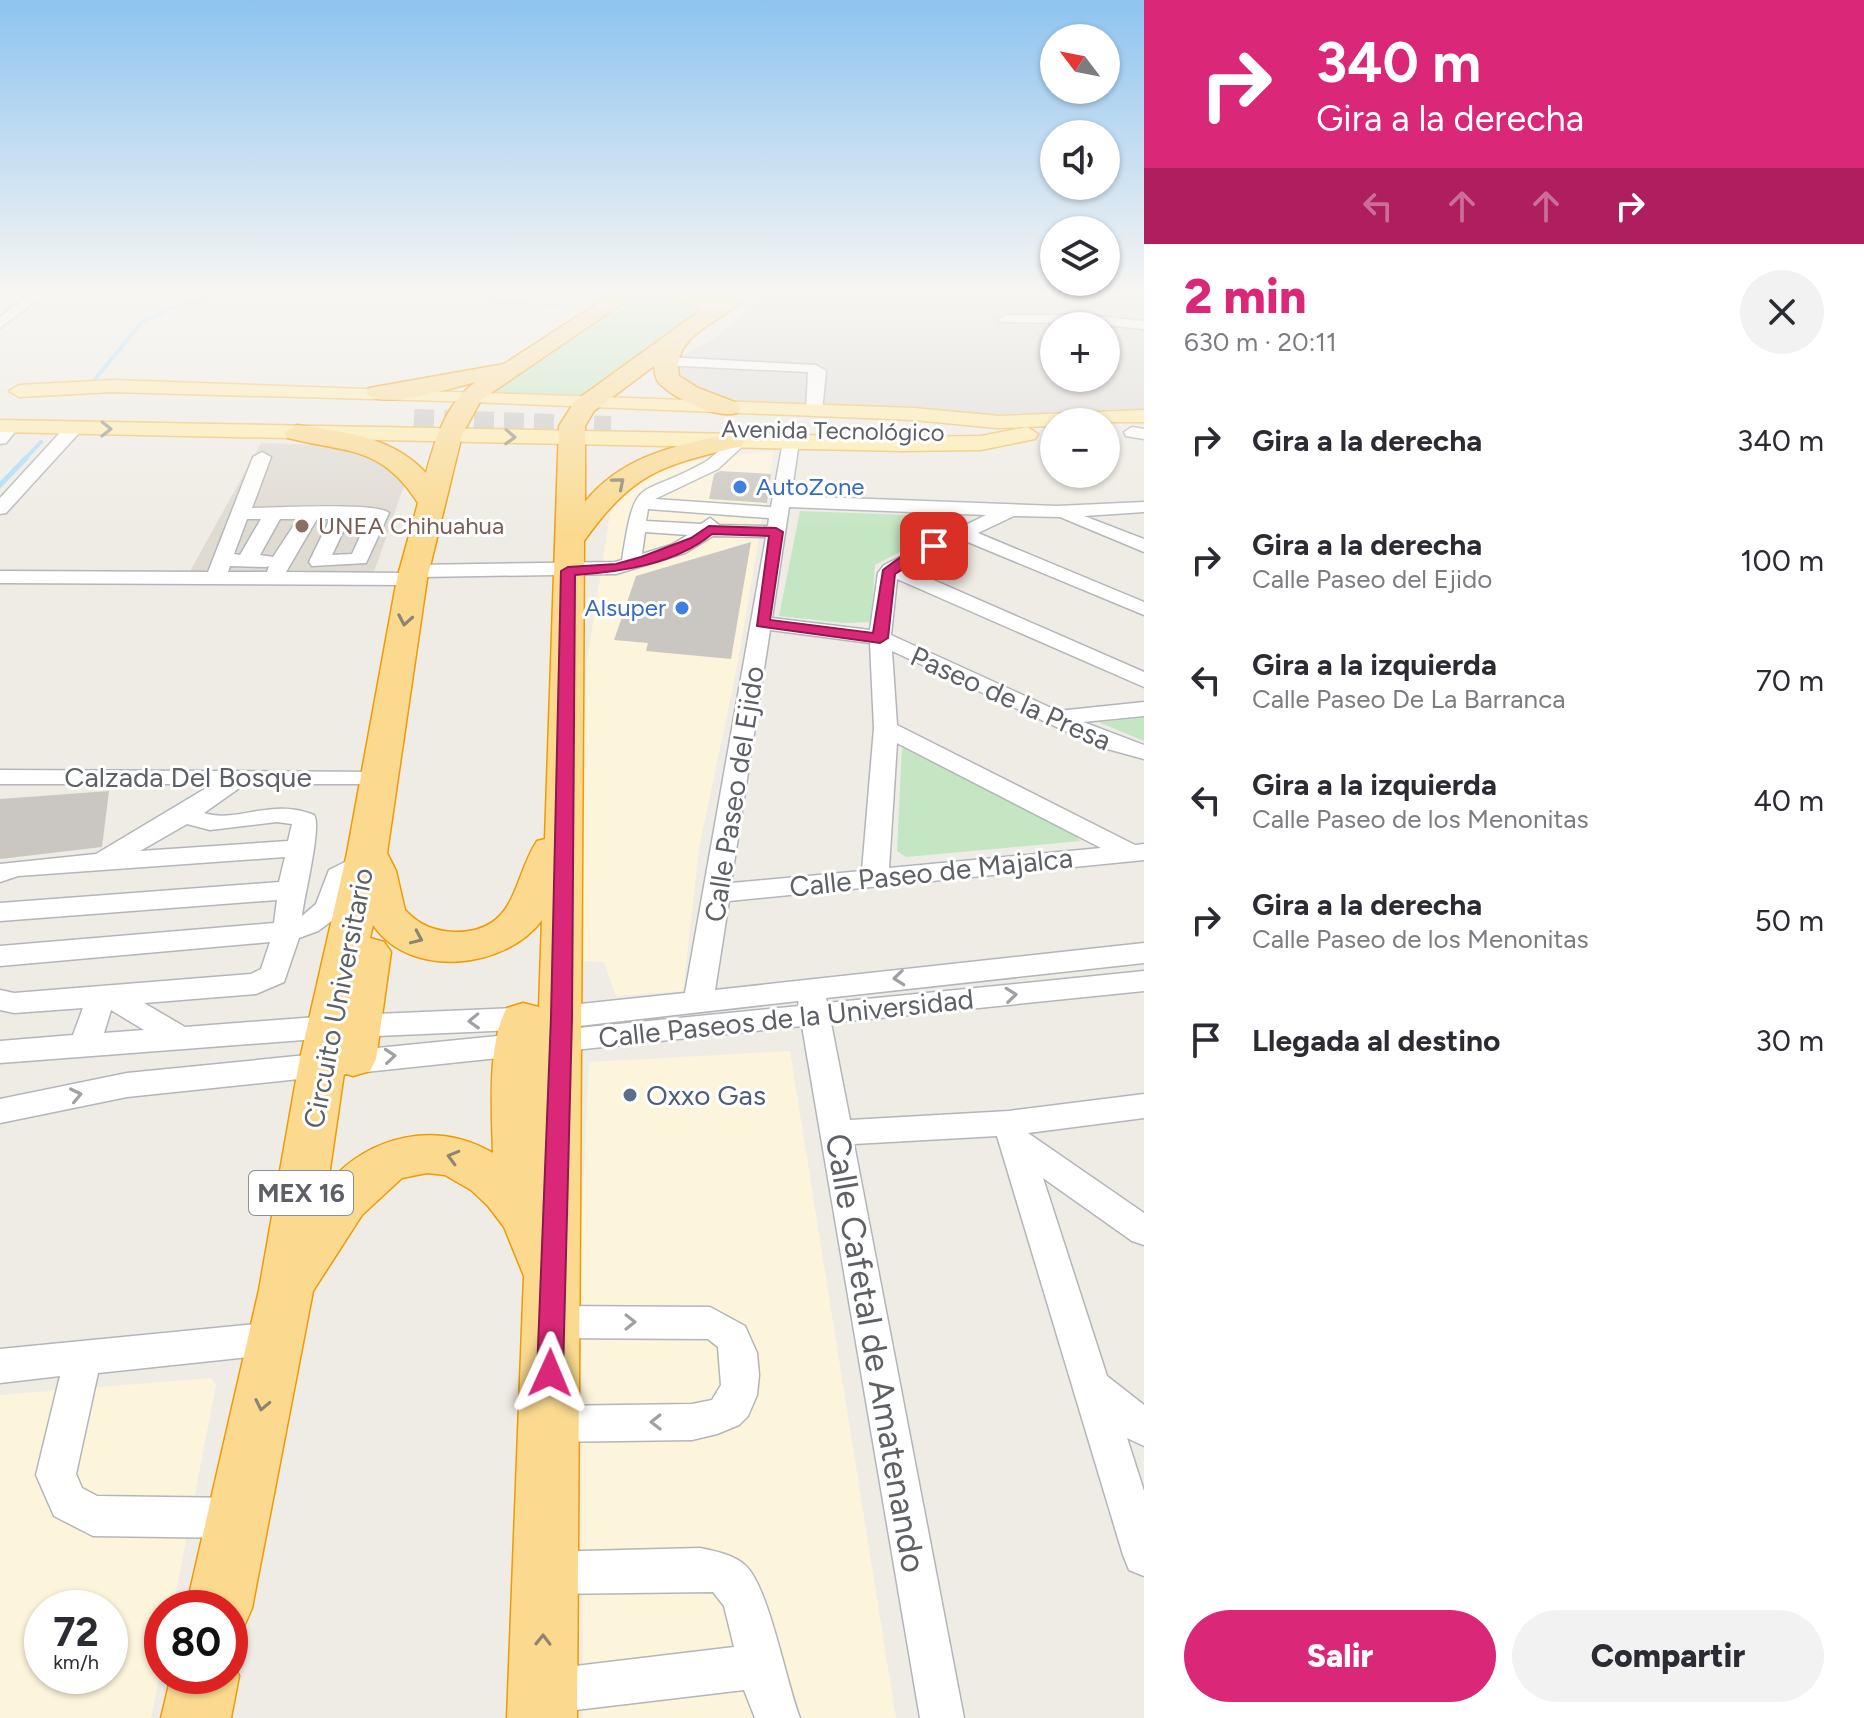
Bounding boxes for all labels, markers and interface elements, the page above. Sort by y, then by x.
north arrow [1040,24,1120,104]
map controls [1040,24,1120,488]
text: 340 m [1316,29,1481,96]
icon: right [1184,32,1288,136]
text: Gira a la derecha [1316,97,1584,140]
button: sound [1040,120,1120,200]
icon: left [1356,184,1400,228]
icon: ahead [1440,184,1484,228]
icon: ahead [1524,184,1568,228]
icon: right [1608,184,1652,228]
button: layers [1040,216,1120,296]
text: 2 min [1184,267,1307,325]
button: close [1740,270,1824,354]
button: + [1040,312,1120,392]
text: 630 m · 20:11 [1184,326,1337,358]
button: − [1040,408,1120,488]
street label: Avenida Tecnológico [721,414,945,447]
icon: right [1184,418,1228,462]
one-way arrow [100,420,113,438]
text: Gira a la derecha [1252,422,1482,459]
text: 340 m [1737,422,1824,459]
one-way arrow [504,428,517,445]
place label: AutoZone [756,472,864,501]
one-way arrow [610,478,625,493]
marker: AutoZone [731,478,749,496]
place label: UNEA Chihuahua [318,511,504,540]
pin [900,512,968,580]
marker: UNEA Chihuahua [293,517,311,535]
icon: arrive [912,524,956,568]
text: Gira a la derecha [1252,526,1482,563]
icon: right [1184,538,1228,582]
text: 100 m [1740,542,1824,579]
text: Calle Paseo del Ejido [1252,563,1492,595]
place label: Alsuper [584,593,666,622]
marker: Alsuper [673,599,691,617]
one-way arrow [397,613,414,626]
street label: Paseo de la Presa [905,639,1117,757]
text: Gira a la izquierda [1252,646,1497,683]
icon: left [1184,658,1228,702]
text: 70 m [1756,662,1824,699]
street label: Calle Paseo del Ejido [697,664,771,924]
text: Calle Paseo De La Barranca [1252,683,1565,715]
street label: Calzada Del Bosque [64,760,312,794]
text: Gira a la izquierda [1252,766,1497,803]
icon: left [1184,778,1228,822]
text: 40 m [1753,782,1824,819]
text: Calle Paseo de los Menonitas [1252,803,1589,835]
street label: Calle Paseo de Majalca [788,840,1074,904]
street label: Circuito Universitario [296,865,380,1131]
text: Gira a la derecha [1252,886,1482,923]
icon: right [1184,898,1228,942]
text: 50 m [1755,902,1824,939]
text: Calle Paseo de los Menonitas [1252,923,1589,955]
one-way arrow [409,928,424,944]
one-way arrow [892,970,905,987]
street label: Calle Paseos de la Universidad [597,981,975,1055]
one-way arrow [1005,986,1018,1003]
one-way arrow [467,1012,480,1029]
icon: arrive [1184,1018,1228,1062]
text: Llegada al destino [1252,1022,1500,1059]
text: 30 m [1756,1022,1824,1059]
one-way arrow [384,1048,397,1065]
place label: Oxxo Gas [646,1078,766,1112]
marker: Oxxo Gas [621,1086,639,1104]
one-way arrow [69,1087,83,1104]
street label: Calle Cafetal de Amatenando [817,1130,934,1576]
one-way arrow [447,1150,460,1166]
road number: MEX 16 [249,1171,353,1215]
one-way arrow [624,1313,637,1331]
position arrow [508,1331,592,1415]
one-way arrow [254,1397,271,1411]
one-way arrow [649,1413,662,1431]
speed limit sign: 80 [144,1590,248,1694]
text: 72 [53,1608,99,1656]
button: Salir [1184,1610,1496,1702]
button: Compartir [1512,1610,1824,1702]
one-way arrow [535,1633,552,1646]
text: km/h [53,1650,99,1674]

